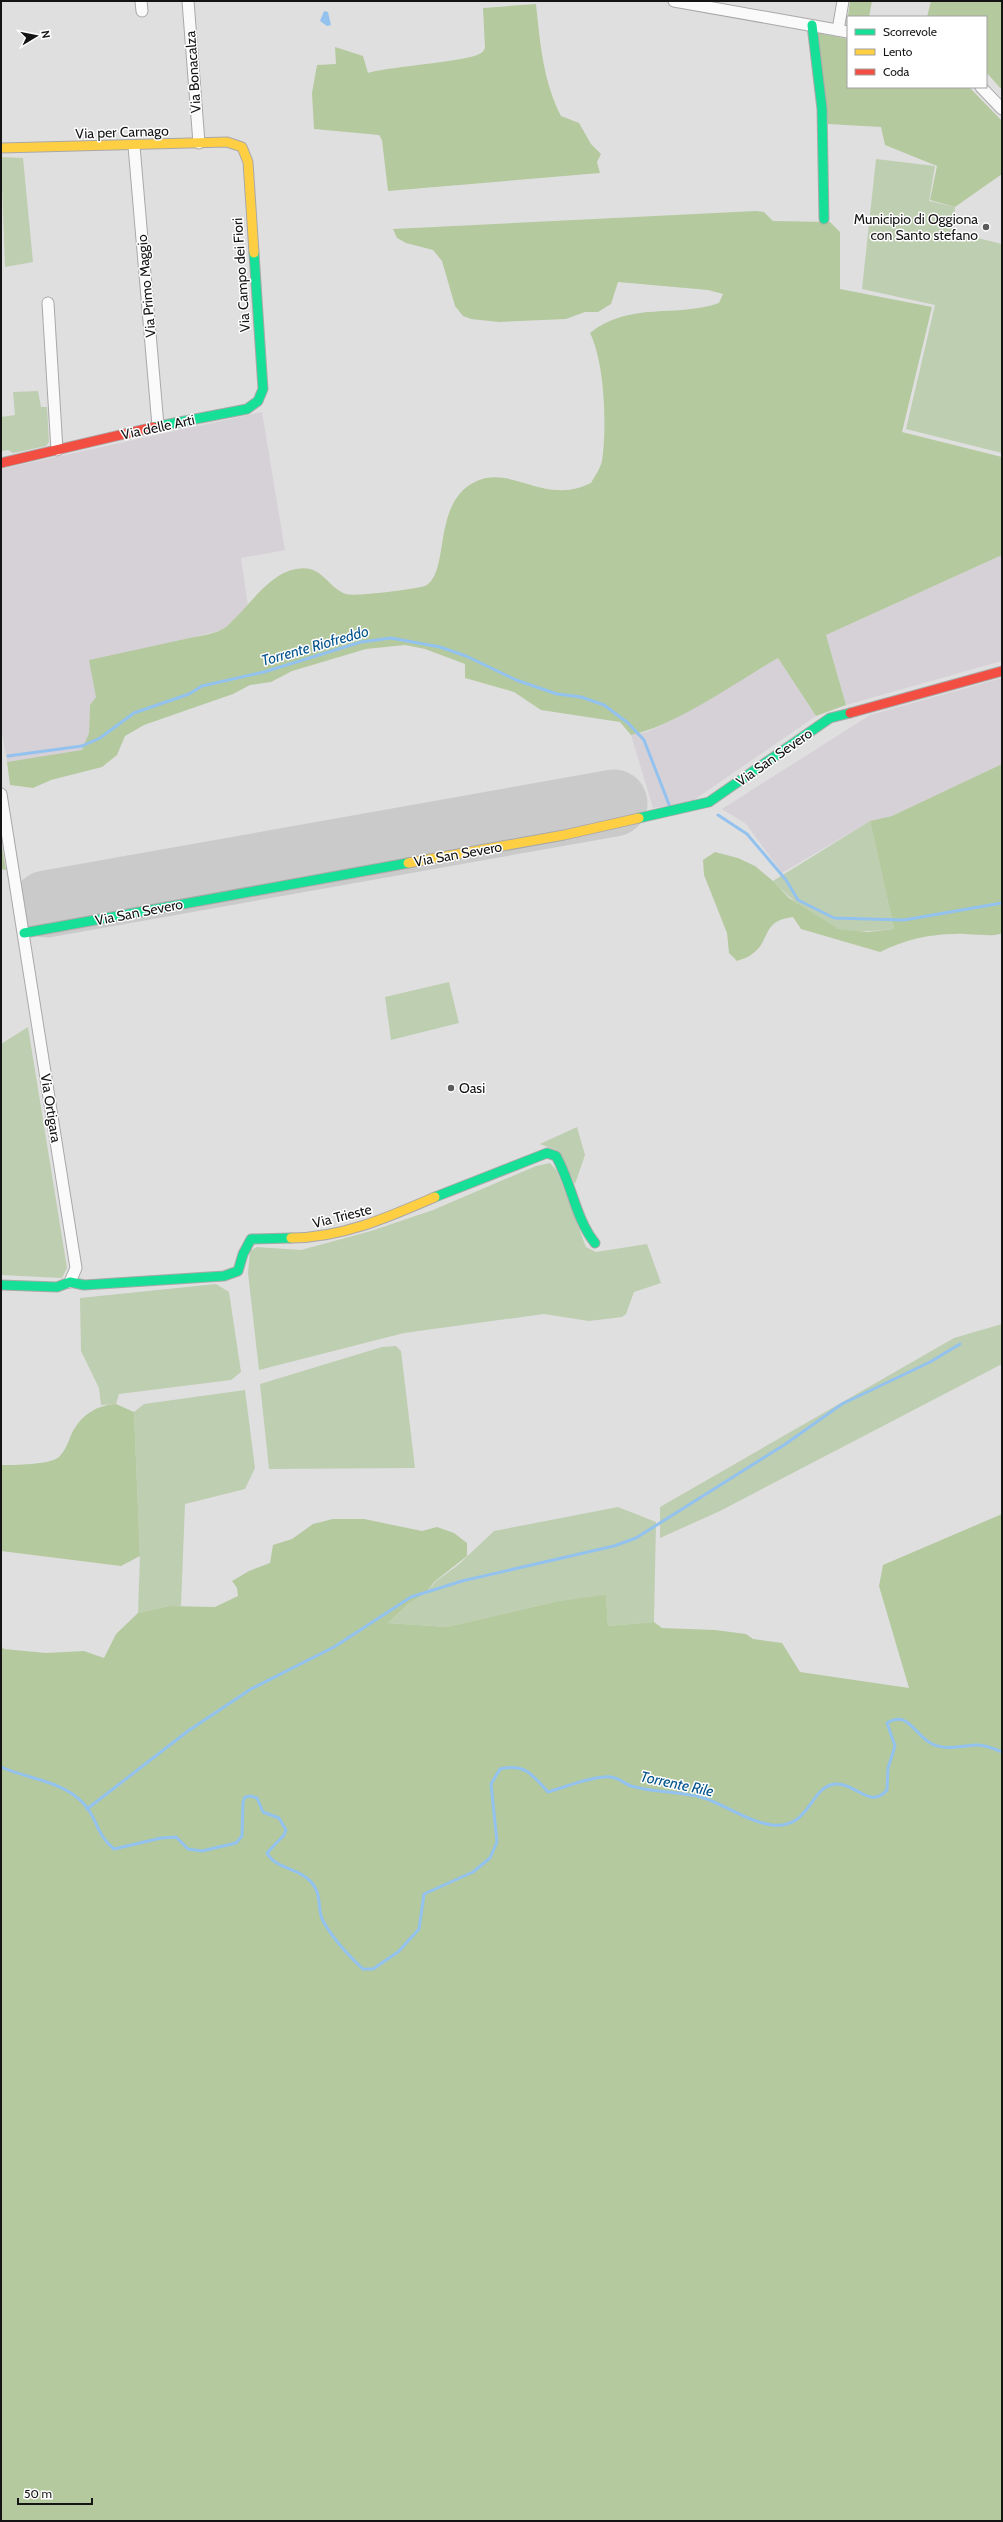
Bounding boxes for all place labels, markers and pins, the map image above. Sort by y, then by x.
place label: Municipio di Oggiona con Santo stefano [854,210,978,244]
marker: Municipio di Oggiona con Santo stefano [981,222,991,232]
place label: Oasi [459,1079,485,1097]
marker: Oasi [446,1083,456,1093]

